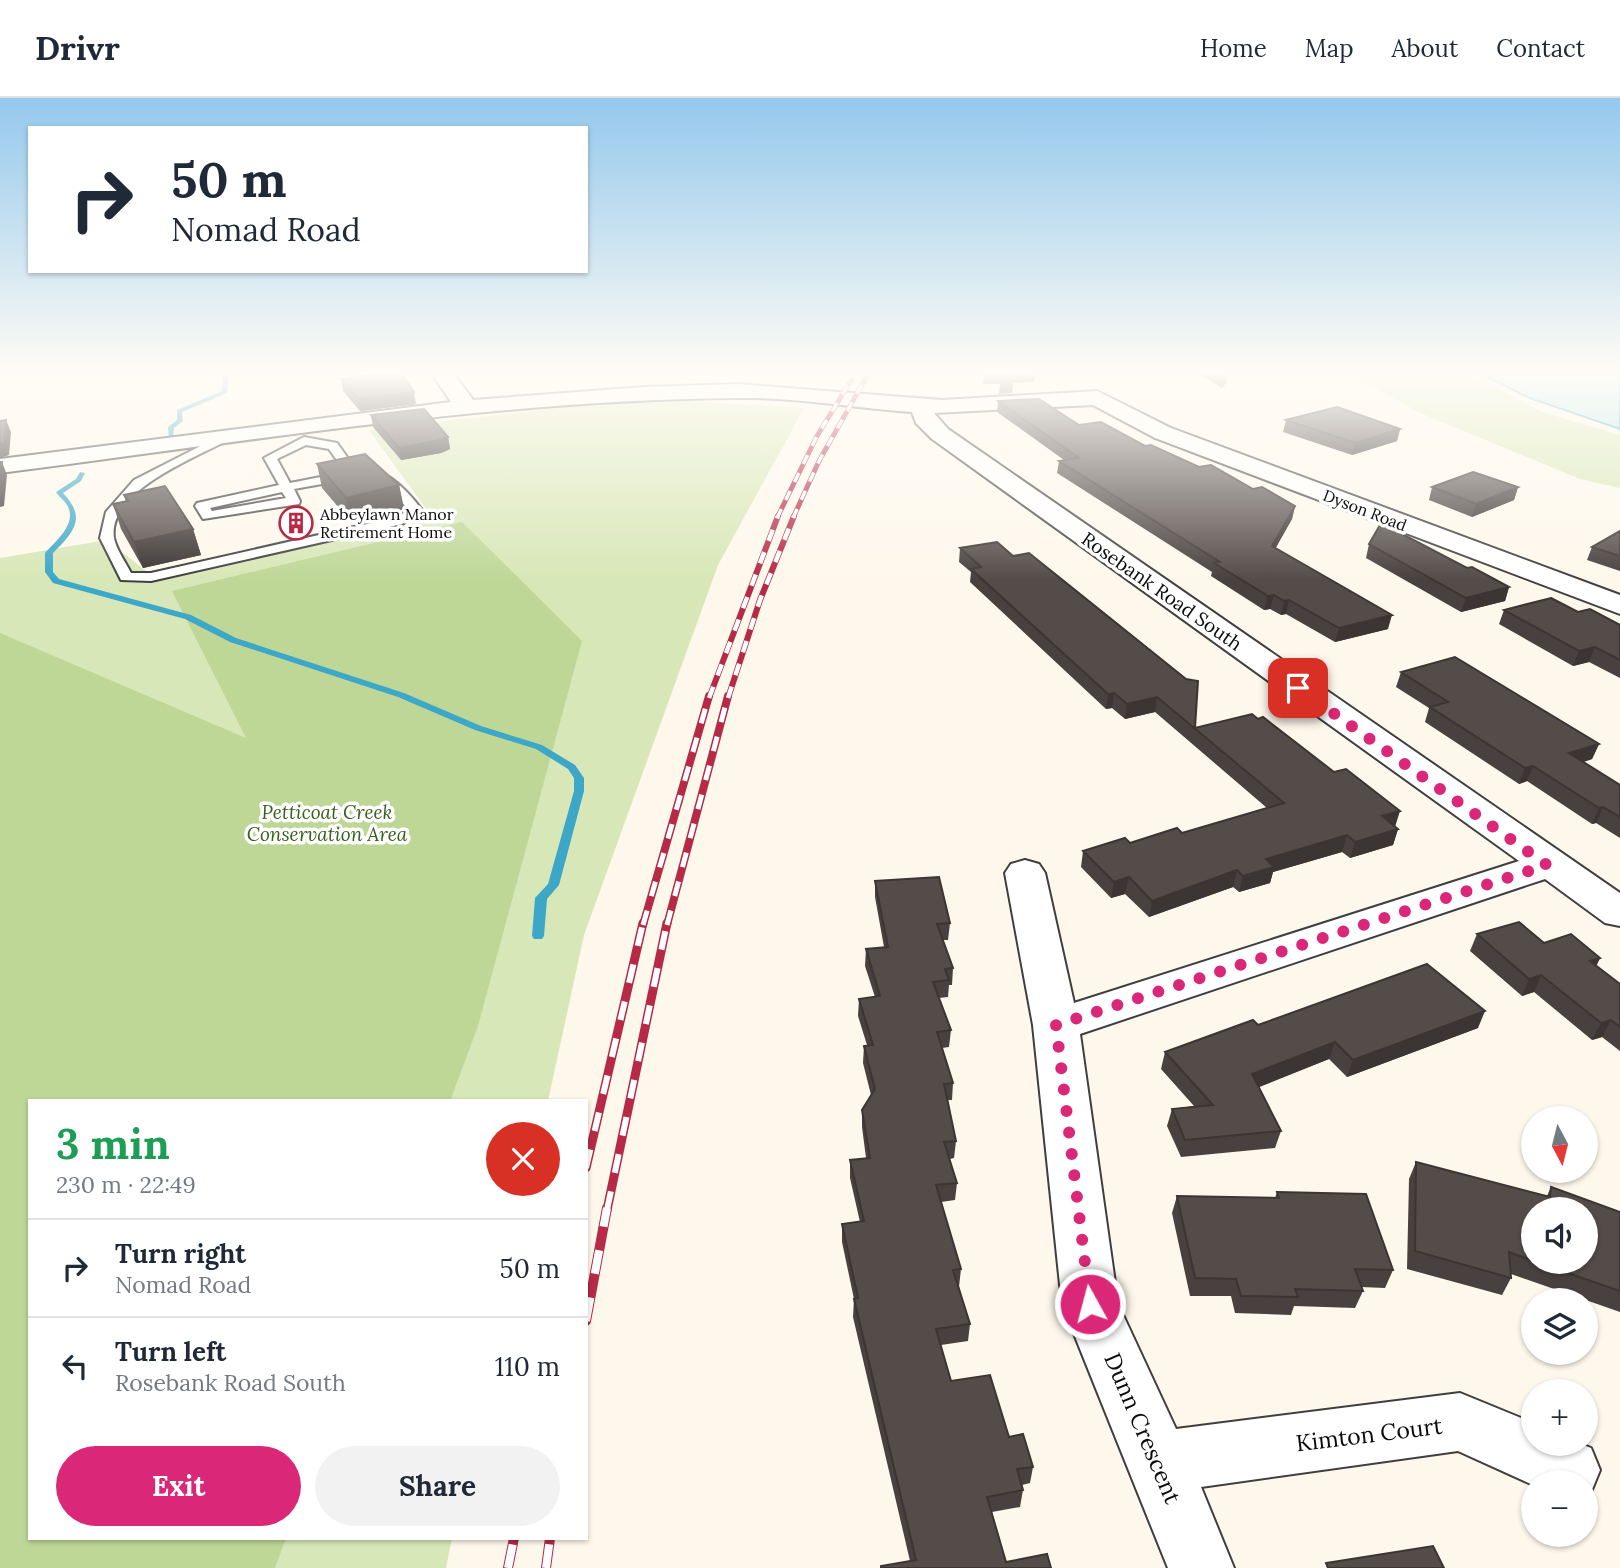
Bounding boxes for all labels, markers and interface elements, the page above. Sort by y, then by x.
text: Drivr [35,27,120,69]
text: Home [1200,33,1267,64]
text: Map [1305,33,1354,64]
text: About [1392,33,1458,64]
text: Contact [1496,33,1585,64]
text: 50 m [171,148,287,210]
icon: right [56,154,147,245]
text: Nomad Road [171,209,361,250]
street label: Dyson Road [1320,485,1410,535]
building icon: Abbeylawn Manor Retirement Home [277,504,315,542]
place label: Abbeylawn Manor Retirement Home [319,504,454,542]
street label: Rosebank Road South [1077,526,1247,656]
pin [1268,658,1328,718]
icon: arrive [1279,669,1317,707]
park label: Petticoat Creek Conservation Area [247,800,408,846]
north arrow [1521,1106,1598,1183]
map controls [1521,1106,1598,1547]
text: 3 min [56,1117,170,1171]
button: close [486,1122,560,1196]
text: 230 m · 22:49 [56,1170,196,1199]
button: sound [1521,1197,1598,1274]
text: Turn right [115,1237,246,1270]
icon: right [56,1249,94,1287]
text: 50 m [500,1252,560,1285]
position arrow [1053,1267,1127,1341]
text: Nomad Road [115,1270,251,1299]
button: layers [1521,1288,1598,1365]
text: Turn left [115,1335,226,1368]
icon: left [56,1347,94,1385]
street label: Dunn Crescent [1098,1348,1188,1508]
text: 110 m [495,1350,560,1383]
text: Rosebank Road South [115,1368,346,1397]
button: + [1521,1379,1598,1456]
street label: Kimton Court [1294,1411,1444,1457]
button: Exit [56,1446,301,1526]
button: Share [315,1446,560,1526]
button: − [1521,1470,1598,1547]

